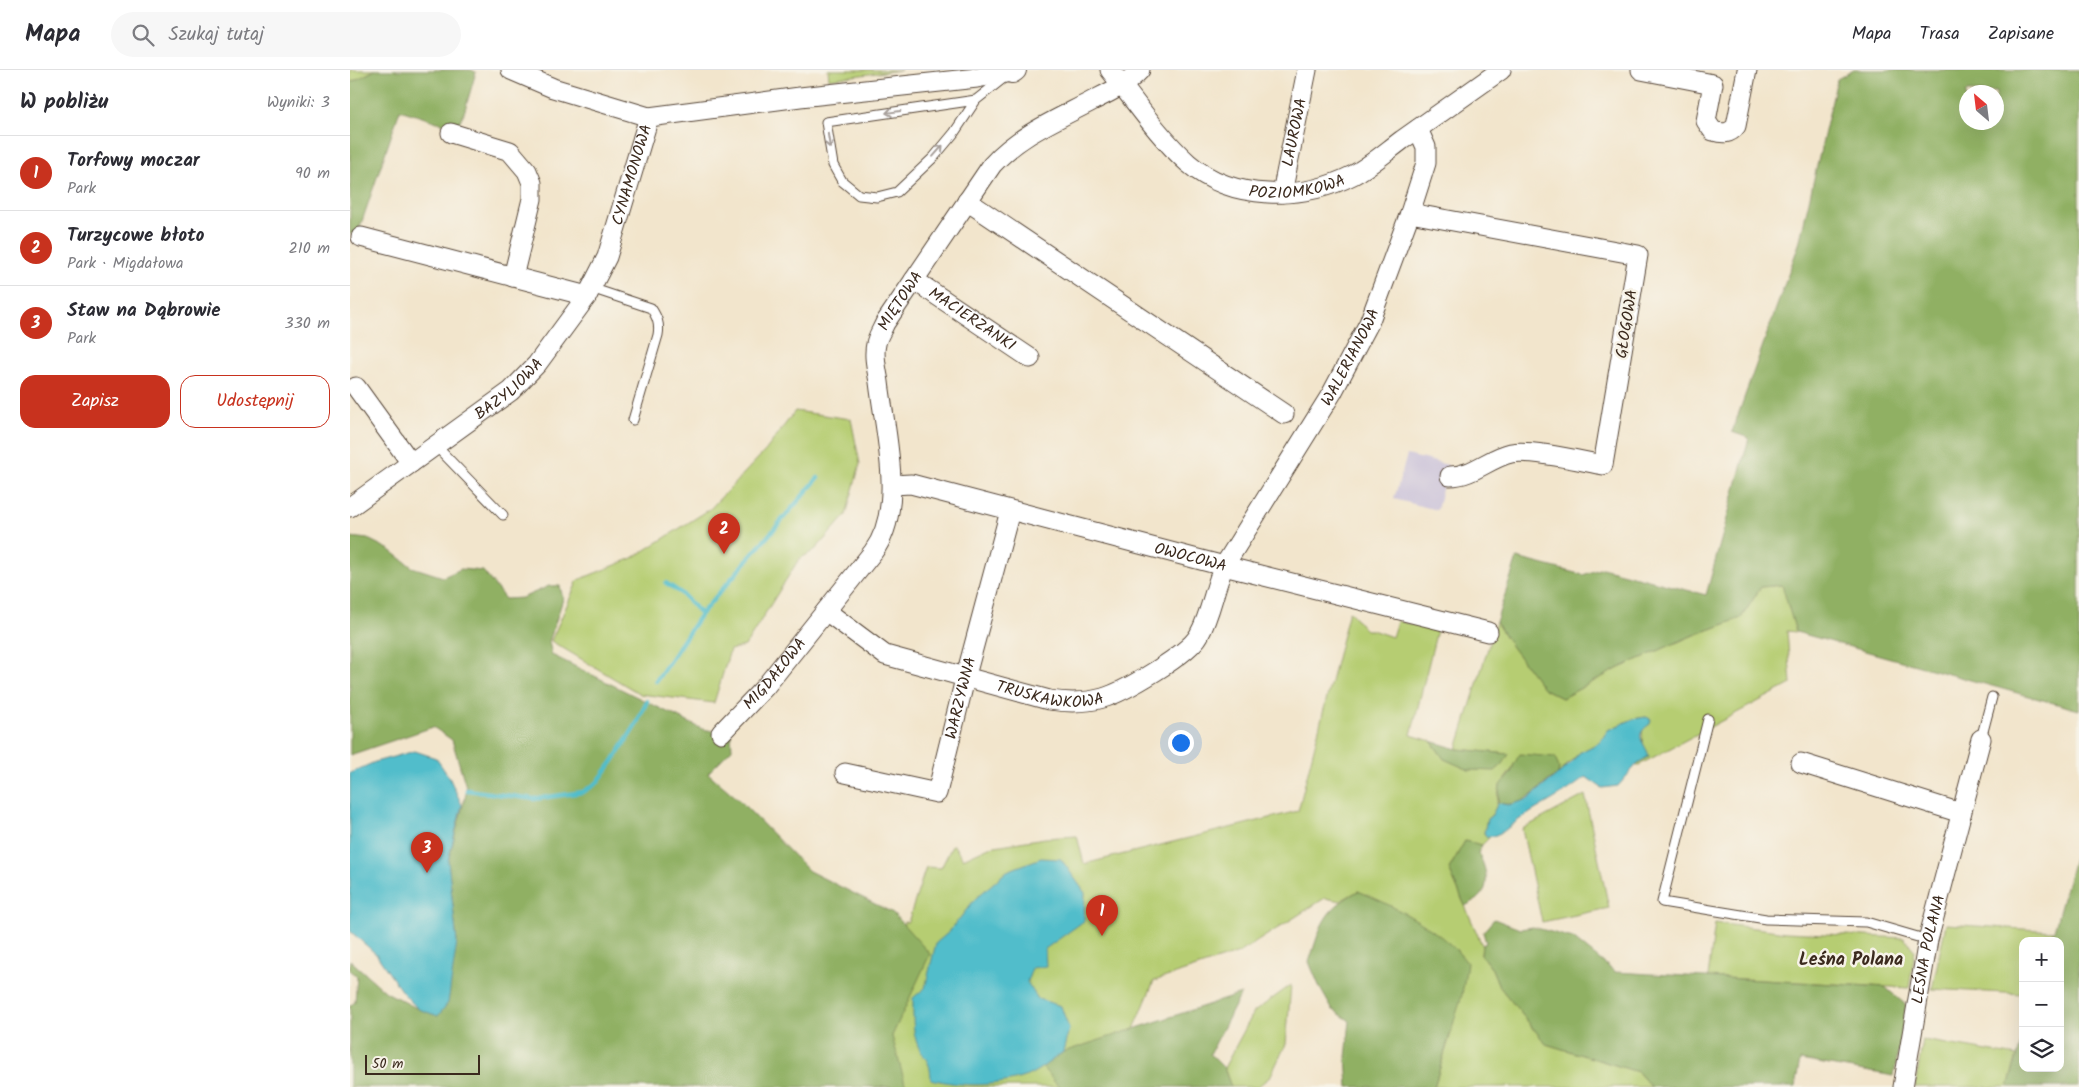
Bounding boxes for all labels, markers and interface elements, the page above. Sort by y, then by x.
search box [111,12,461,57]
text: Mapa [25,15,81,54]
text: Szukaj tutaj [169,20,264,50]
text: Mapa [1852,20,1892,49]
text: Trasa [1920,20,1960,49]
text: Zapisane [1988,20,2054,49]
icon: search [129,21,157,49]
north arrow [1959,85,2004,130]
text: W pobliżu [20,86,108,119]
text: Wyniki: 3 [267,90,330,115]
street label: LAUROWA [1275,95,1314,169]
one-way arrow [886,107,902,117]
street label: CYNAMONOWA [605,121,659,229]
one-way arrow [824,132,834,148]
one-way arrow [933,145,944,158]
text: Torfowy moczar [67,146,200,176]
text: 1 [34,161,38,186]
text: 90 m [295,161,330,186]
street label: POZIOMKOWA [1247,167,1349,206]
text: Park [67,176,96,201]
text: Turzycowe błoto [67,221,204,251]
text: 2 [31,236,41,261]
text: 210 m [289,236,330,261]
text: Park · Migdałowa [67,251,183,276]
street label: MIĘTOWA [871,266,929,335]
street label: MACIERZANKI [923,281,1021,358]
street label: GŁOGOWA [1609,287,1645,360]
text: Staw na Dąbrowie [67,296,221,326]
street label: WALERIANOWA [1314,304,1386,411]
text: 3 [32,311,40,336]
text: 330 m [285,311,330,336]
text: Park [67,326,96,351]
street label: BAZYLIOWA [469,352,549,426]
button: Zapisz [20,375,170,428]
button: Udostępnij [180,375,330,428]
pin: 2 [708,513,740,554]
street label: OWOCOWA [1152,536,1230,579]
street label: MIGDAŁOWA [737,632,813,716]
street label: WARZYWNA [938,654,983,742]
street label: TRUSKAWKOWA [993,674,1107,715]
your location [1168,730,1194,756]
pin: 3 [411,832,443,873]
street label: LEŚNA POLANA [1905,892,1952,1006]
pin: 1 [1086,895,1118,936]
map controls [2019,937,2064,1072]
button: + [2019,937,2064,982]
district label: Leśna Polana [1799,946,1903,975]
button: − [2019,982,2064,1027]
button: layers [2019,1027,2064,1072]
scale bar [365,1052,480,1075]
text: 50 m [372,1053,403,1075]

